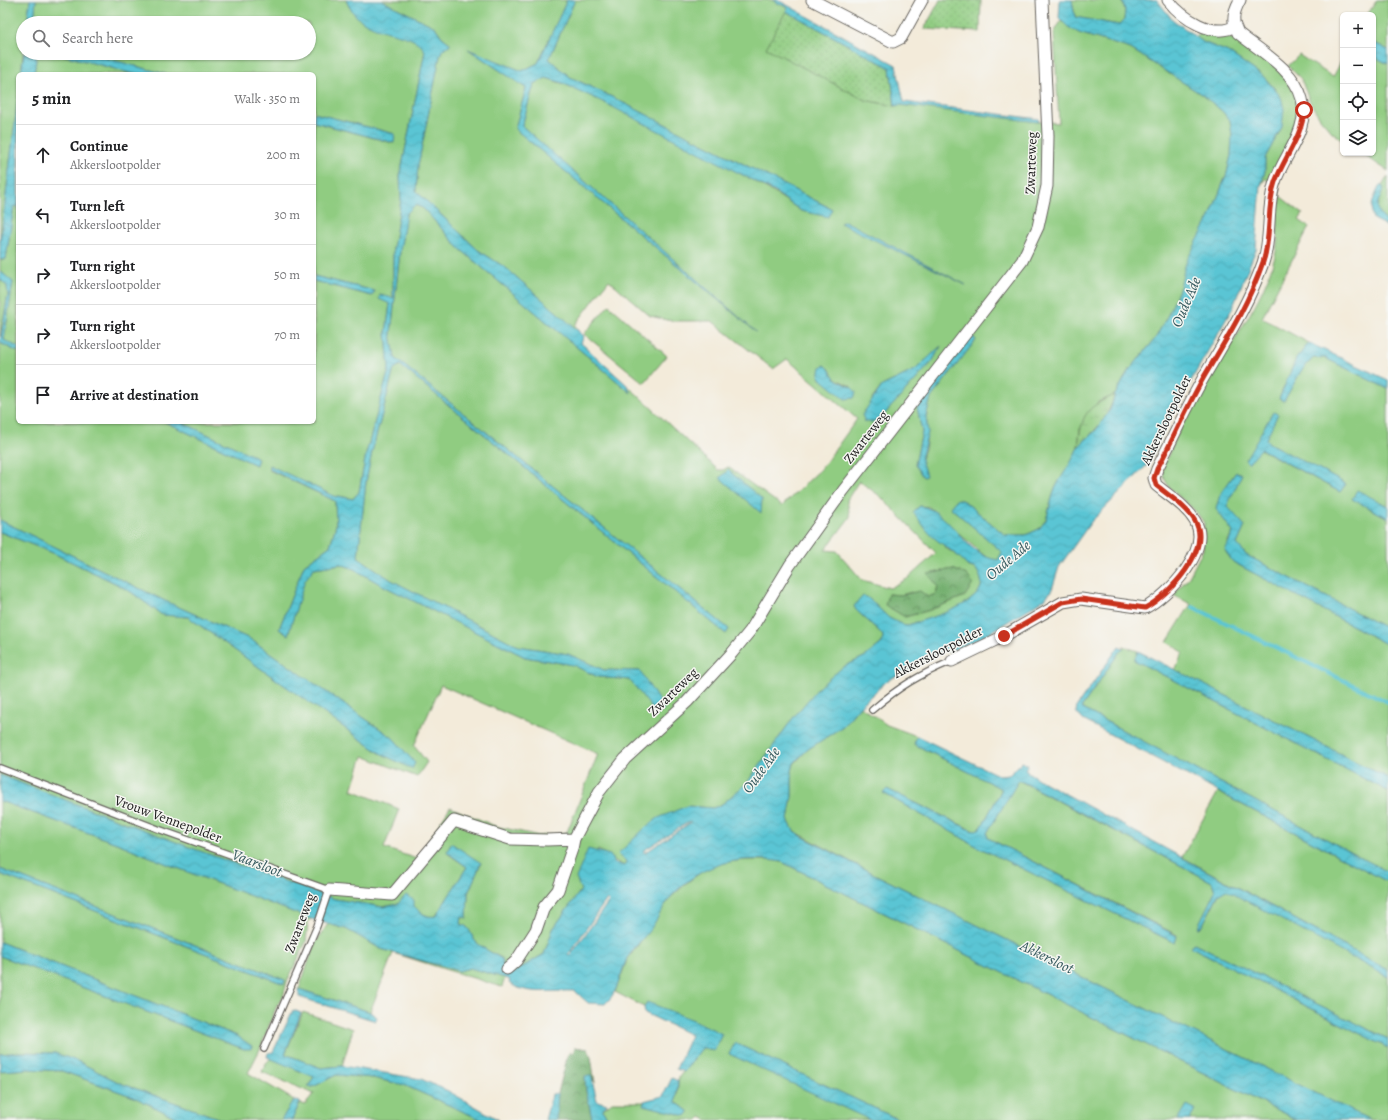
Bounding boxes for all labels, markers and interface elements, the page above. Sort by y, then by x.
map controls [1340,12,1376,156]
button: + [1340,12,1376,48]
search box [16,16,316,60]
icon: search [30,27,52,49]
text: Search here [62,28,133,48]
button: − [1340,48,1376,84]
button: locate [1340,84,1376,120]
text: 5 min [32,87,71,110]
text: Walk · 350 m [234,90,300,107]
route start [1295,101,1313,119]
button: layers [1340,120,1376,156]
street label: Zwarteweg [1020,131,1042,195]
text: Continue [70,136,128,156]
icon: ahead [32,144,54,166]
text: 200 m [267,146,300,163]
text: Akkerslootpolder [70,156,161,173]
text: Turn left [70,196,125,216]
icon: left [32,204,54,226]
text: 30 m [274,206,300,223]
text: Akkerslootpolder [70,216,161,233]
text: Turn right [70,256,135,276]
icon: right [32,264,54,286]
text: 50 m [274,266,300,283]
water label: Oude Ade [1167,273,1206,330]
text: Akkerslootpolder [70,276,161,293]
text: Turn right [70,316,135,336]
icon: right [32,324,54,346]
text: 70 m [274,326,300,343]
text: Akkerslootpolder [70,336,161,353]
street label: Akkerslootpolder [1136,371,1196,469]
icon: arrive [32,384,54,406]
text: Arrive at destination [70,385,199,405]
street label: Zwarteweg [839,406,893,468]
water label: Oude Ade [981,535,1035,585]
street label: Akkerslootpolder [889,621,986,683]
route end [995,627,1013,645]
street label: Zwarteweg [644,663,702,721]
water label: Oude Ade [737,742,785,797]
street label: Vrouw Vennepolder [111,790,225,847]
water label: Vaarsloot [229,844,286,882]
street label: Zwarteweg [280,890,320,956]
water label: Akkersloot [1016,935,1078,979]

